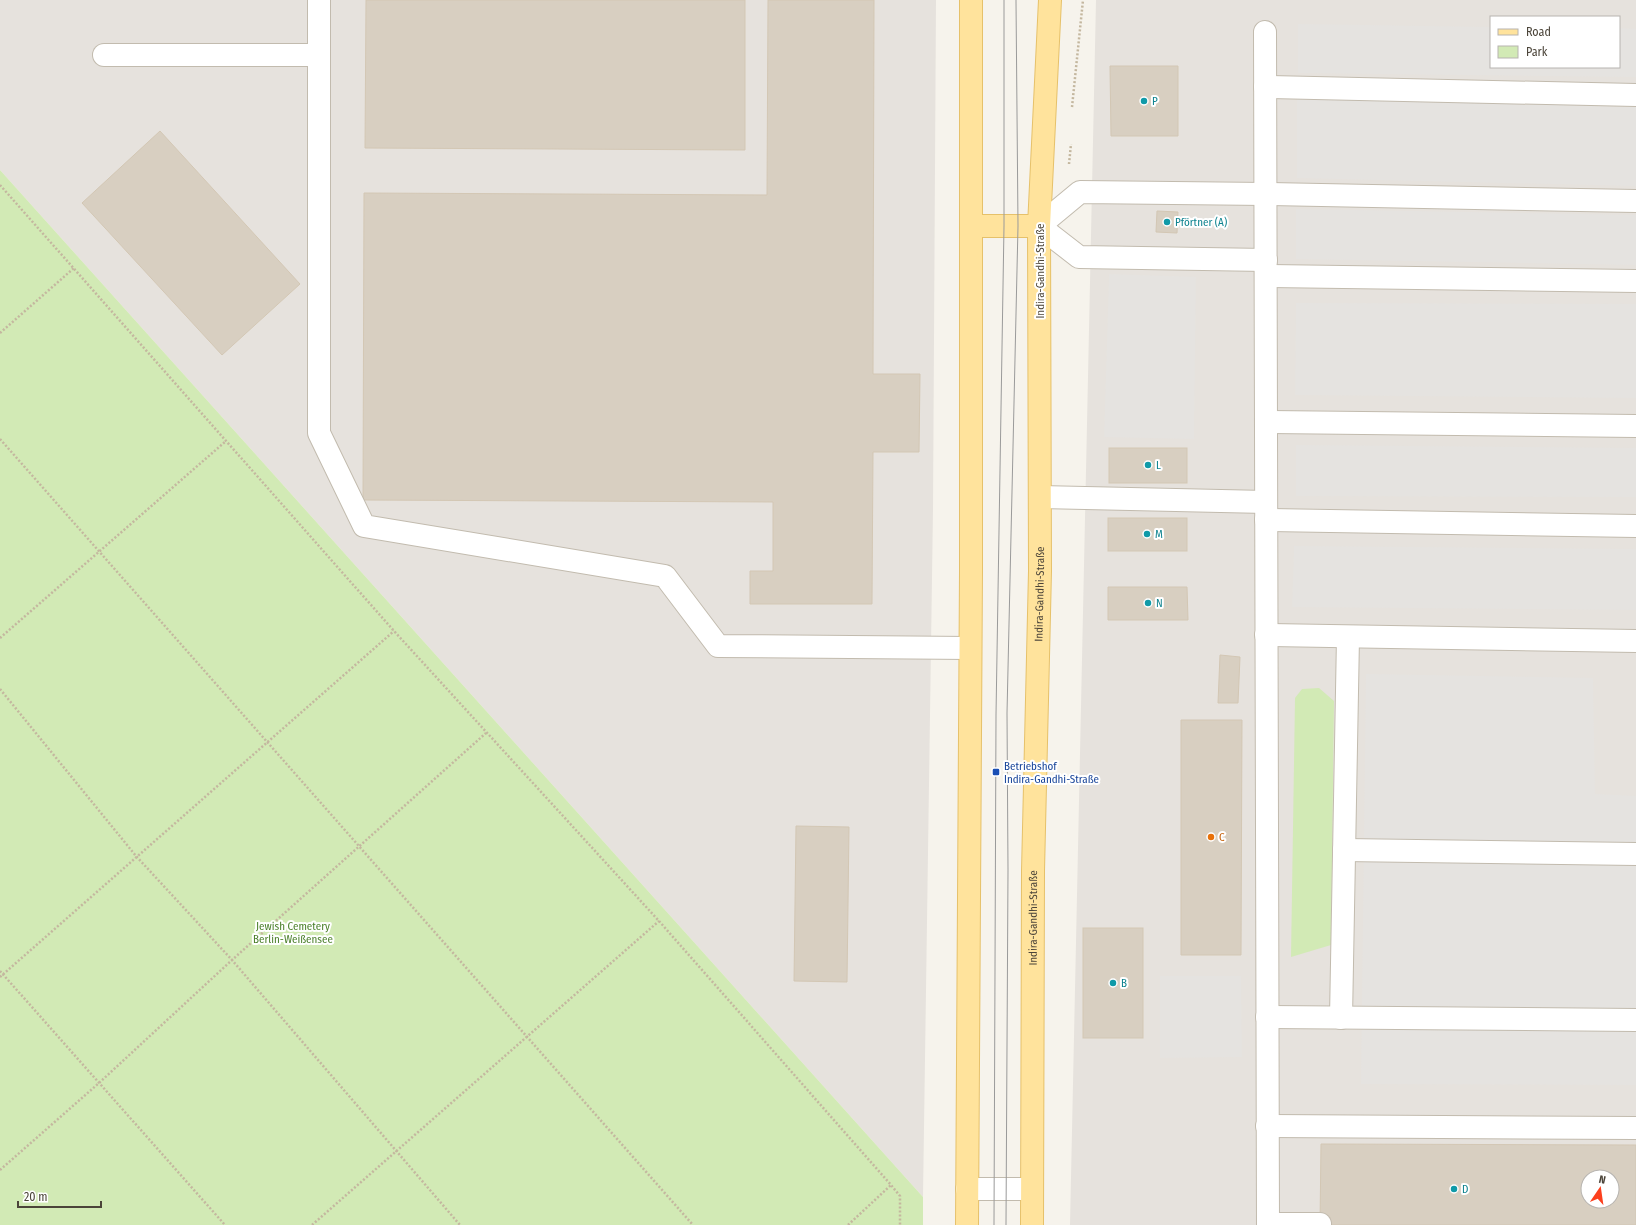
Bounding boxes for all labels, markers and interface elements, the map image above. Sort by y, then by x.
legend [1490,16,1620,68]
text: Road [1526,25,1551,39]
text: Park [1526,45,1548,59]
place label: P [1152,95,1158,108]
marker: P [1139,96,1149,106]
place label: Pförtner (A) [1175,216,1227,229]
marker: Pförtner (A) [1162,217,1172,227]
street label: Indira-Gandhi-Straße [1034,223,1047,319]
place label: L [1156,459,1161,472]
marker: L [1143,460,1153,470]
place label: M [1155,528,1163,541]
marker: M [1142,529,1152,539]
street label: Indira-Gandhi-Straße [1032,546,1047,642]
place label: N [1156,597,1163,610]
marker: N [1143,598,1153,608]
place label: Betriebshof Indira-Gandhi-Straße [1004,760,1099,786]
marker: Betriebshof Indira-Gandhi-Straße [991,767,1001,777]
place label: C [1219,831,1225,844]
marker: C [1206,832,1216,842]
street label: Indira-Gandhi-Straße [1027,870,1040,966]
park label: Jewish Cemetery Berlin-Weißensee [253,920,333,946]
place label: B [1121,977,1127,990]
marker: B [1108,978,1118,988]
north arrow [1580,1169,1620,1209]
text: N [1597,1173,1607,1187]
scale bar [18,1183,101,1209]
place label: D [1462,1183,1468,1196]
marker: D [1449,1184,1459,1194]
text: 20 m [24,1190,48,1204]

